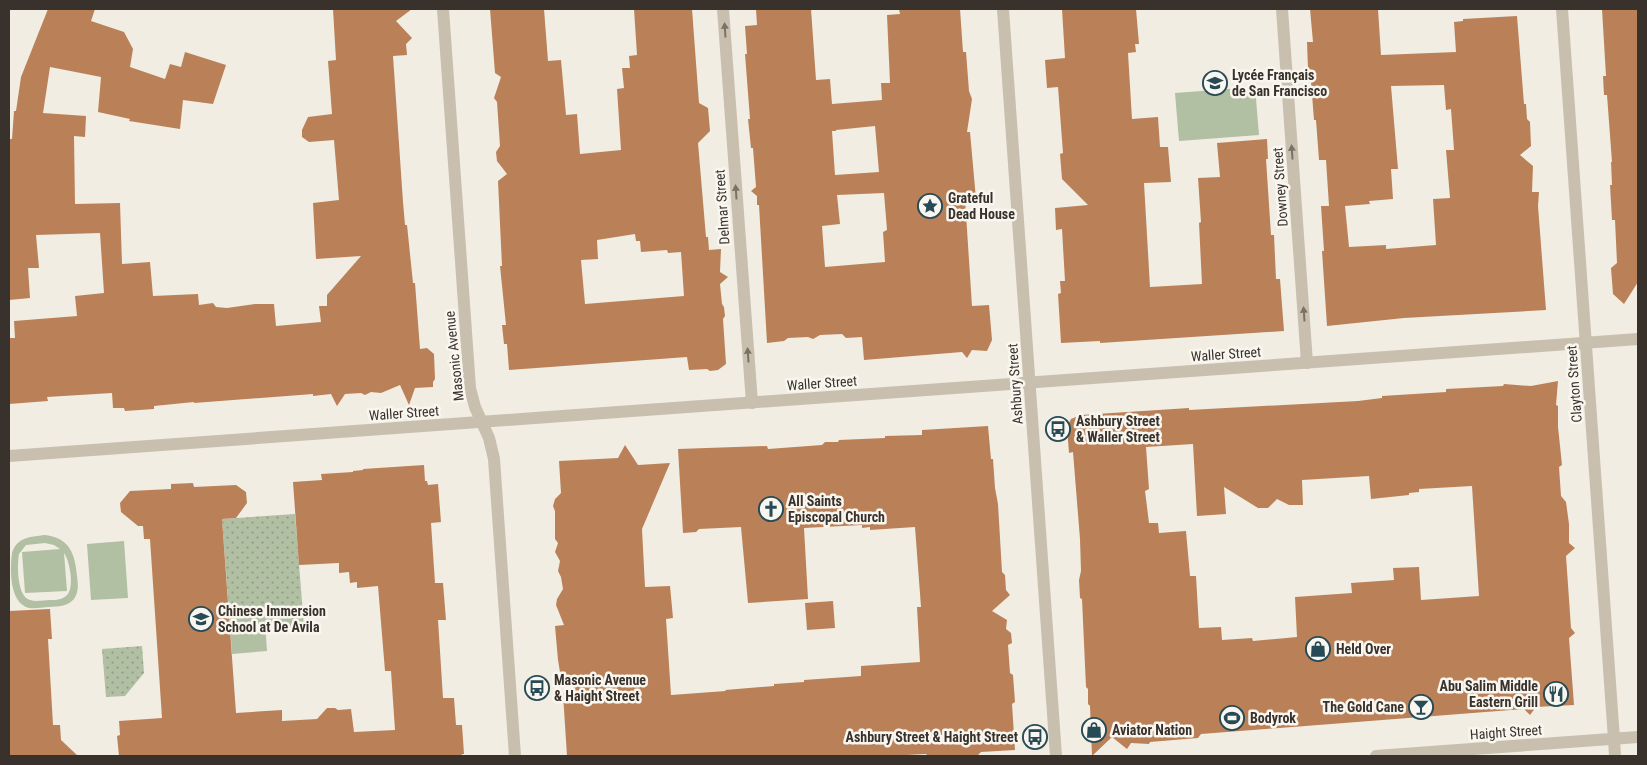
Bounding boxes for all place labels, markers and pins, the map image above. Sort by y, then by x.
place label: Lycée Français de San Francisco [1232,67,1327,99]
school or university icon: Lycée Français de San Francisco [1202,70,1228,96]
place label: Grateful Dead House [948,190,1015,222]
place icon: Grateful Dead House [917,193,943,219]
place label: Ashbury Street & Waller Street [1076,413,1160,445]
bus stop icon: Ashbury Street & Waller Street [1045,416,1071,442]
place label: All Saints Episcopal Church [788,493,885,525]
church icon: All Saints Episcopal Church [758,496,784,522]
place label: Chinese Immersion School at De Avila [218,603,326,635]
school or university icon: Chinese Immersion School at De Avila [188,606,214,632]
shop icon: Held Over [1305,636,1331,662]
place label: Held Over [1336,641,1391,657]
place label: Masonic Avenue & Haight Street [554,672,646,704]
bus stop icon: Masonic Avenue & Haight Street [524,675,550,701]
place label: Abu Salim Middle Eastern Grill [1440,678,1538,710]
restaurant icon: Abu Salim Middle Eastern Grill [1543,681,1569,707]
bar icon: The Gold Cane [1408,694,1434,720]
place label: The Gold Cane [1323,699,1404,715]
sports icon: Bodyrok [1219,705,1245,731]
place label: Bodyrok [1250,710,1296,726]
shop icon: Aviator Nation [1081,717,1107,743]
place label: Aviator Nation [1112,722,1192,738]
bus stop icon: Ashbury Street & Haight Street [1022,724,1048,750]
place label: Ashbury Street & Haight Street [846,729,1018,745]

